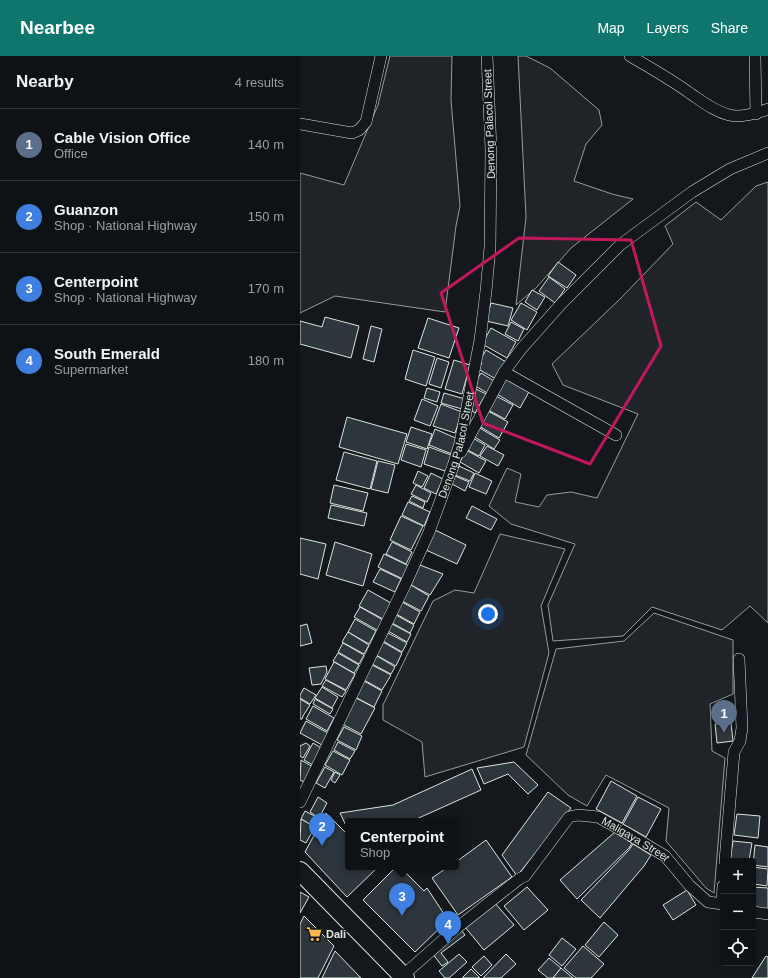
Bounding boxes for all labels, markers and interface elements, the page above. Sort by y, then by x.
text: Nearbee [20,17,95,38]
text: Map [597,20,625,36]
text: Layers [647,20,689,36]
text: Share [711,20,748,36]
street label: Denong Palacol Street [481,69,497,179]
text: Nearby [16,72,74,91]
text: 4 results [235,75,284,90]
text: Cable Vision Office [54,129,190,146]
text: 1 [25,137,33,152]
text: 140 m [248,137,284,152]
text: Office [54,146,88,161]
text: Guanzon [54,201,118,218]
text: 2 [25,209,33,224]
text: 150 m [248,209,284,224]
text: Shop · National Highway [54,218,197,233]
text: Centerpoint [54,273,138,290]
text: 3 [25,281,33,296]
text: 170 m [248,281,284,296]
text: Shop · National Highway [54,290,197,305]
text: South Emerald [54,345,160,362]
text: 4 [25,353,33,368]
text: 180 m [248,353,284,368]
text: Supermarket [54,362,128,377]
street label: Denong Palacol Street [436,390,476,500]
your location [478,604,498,624]
pin: 1 [711,700,737,733]
pin: 2 [309,813,335,846]
street label: Maligaya Street [600,814,672,863]
popup [345,818,459,870]
text: Centerpoint [360,828,444,845]
text: Shop [360,845,390,860]
map controls [720,858,756,966]
button: + [720,858,756,894]
pin: 3 [389,883,415,916]
button: − [720,894,756,930]
pin: 4 [435,911,461,944]
supermarket icon: Dali [305,925,323,943]
place label: Dali [326,928,346,940]
button: locate [720,930,756,966]

